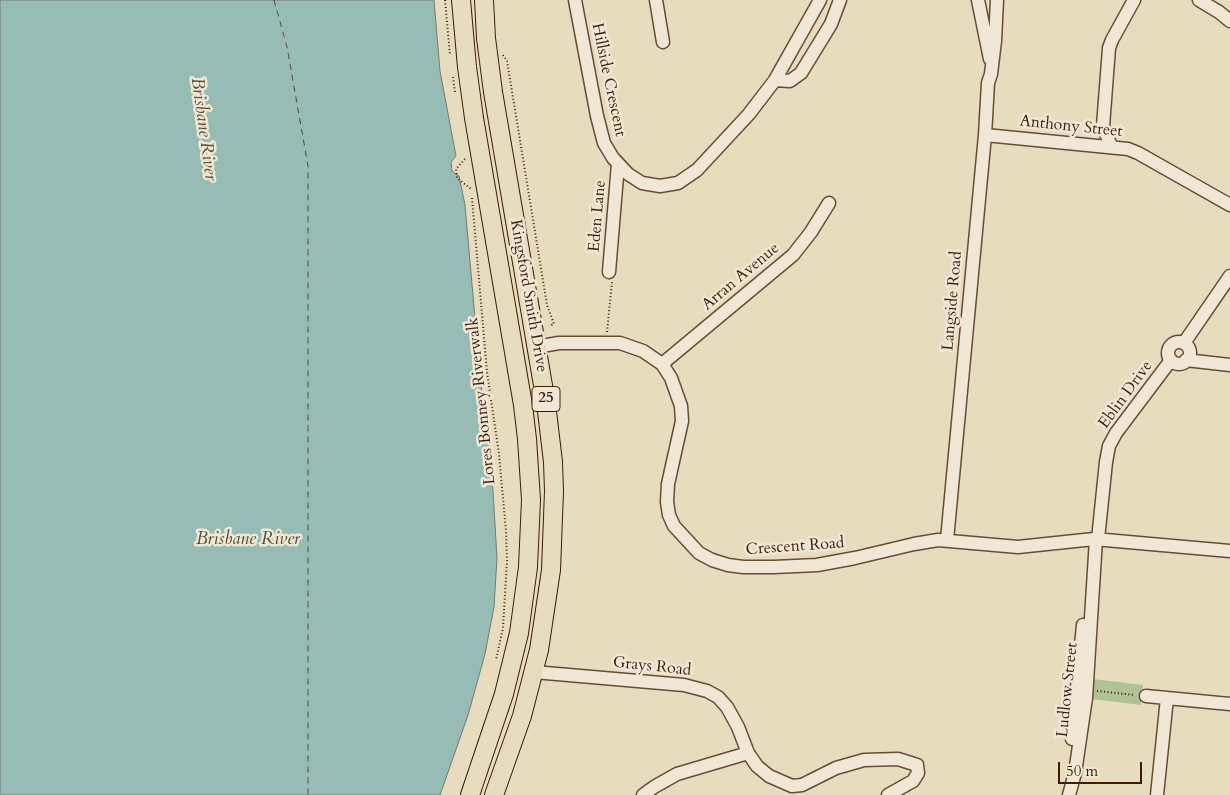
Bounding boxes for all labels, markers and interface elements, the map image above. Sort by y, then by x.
street label: Hillside Crescent [587,22,629,138]
water label: Brisbane River [185,76,221,182]
street label: Anthony Street [1019,112,1123,142]
street label: Eden Lane [585,179,611,253]
street label: Kingsford Smith Drive [505,218,551,374]
street label: Arran Avenue [698,239,784,315]
street label: Langside Road [939,250,967,352]
street label: Lores Bonney Riverwalk [464,316,500,486]
street label: Eblin Drive [1095,357,1157,433]
road number: 25 [532,386,560,412]
water label: Brisbane River [196,529,300,551]
street label: Crescent Road [745,534,845,560]
street label: Ludlow Street [1053,642,1083,738]
street label: Grays Road [612,653,692,681]
scale bar [1060,752,1144,784]
text: 50 m [1066,761,1098,781]

